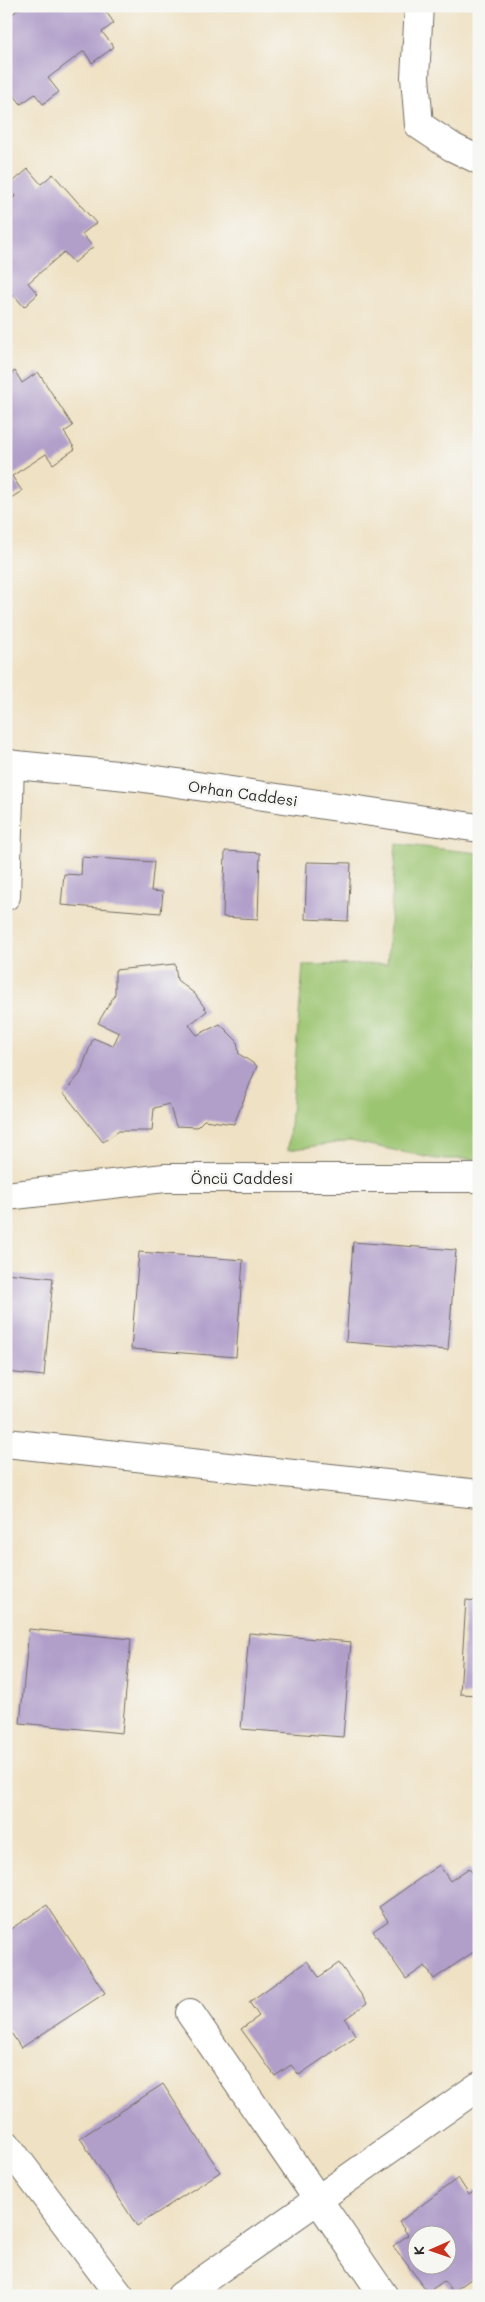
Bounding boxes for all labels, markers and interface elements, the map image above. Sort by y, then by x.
street label: Orhan Caddesi [187,775,299,811]
street label: Öncü Caddesi [191,1168,293,1188]
north arrow [408,2224,458,2274]
text: K [409,2246,428,2255]

